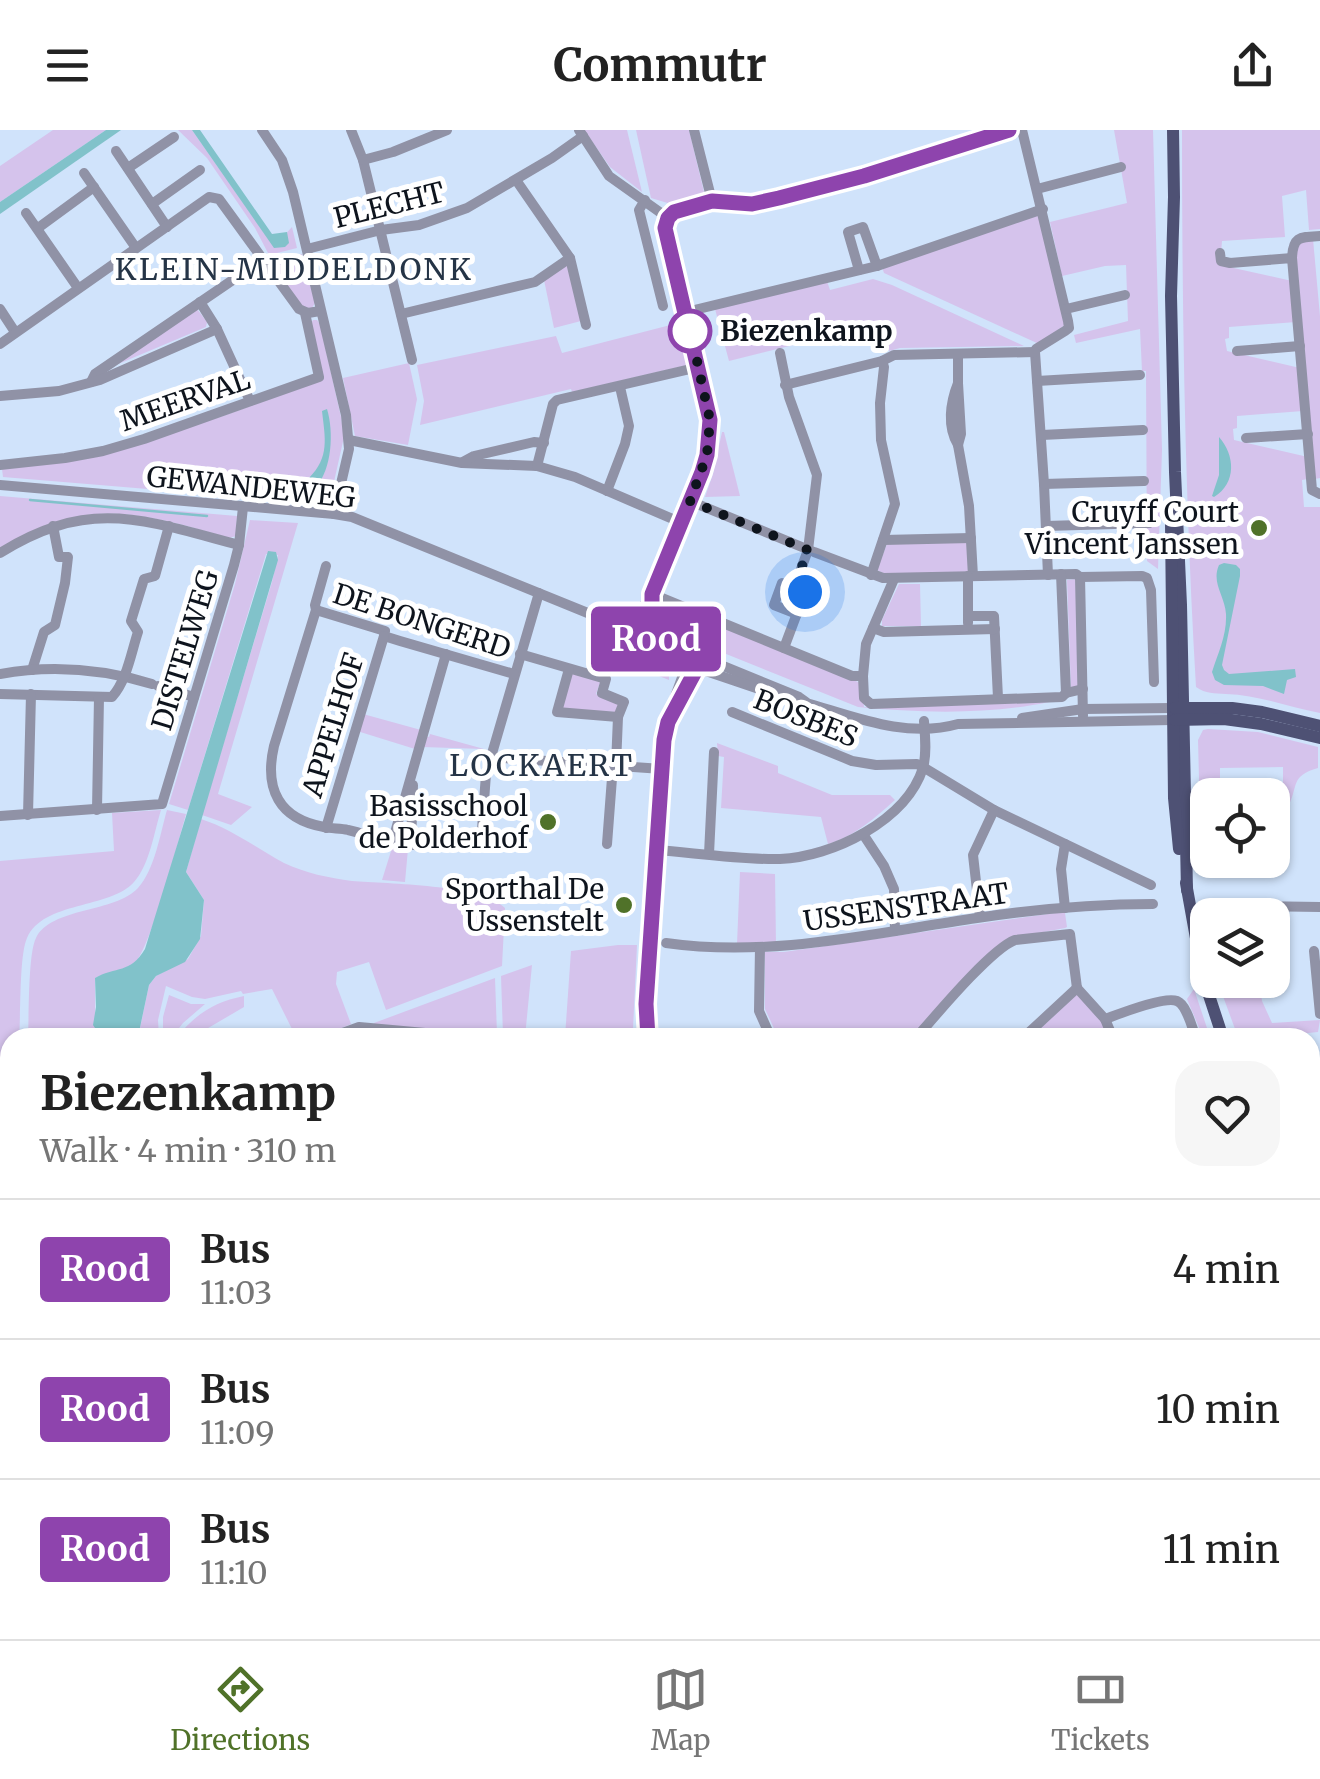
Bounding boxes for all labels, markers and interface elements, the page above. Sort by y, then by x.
text: Commutr [553,37,767,93]
icon: menu [40,38,95,93]
icon: share [1225,38,1280,93]
street label: PLECHT [330,174,448,236]
district label: KLEIN-MIDDELDONK [115,250,473,288]
marker: Biezenkamp [669,310,711,352]
place label: Biezenkamp [720,313,893,349]
street label: MEERVAL [115,361,255,439]
street label: GEWANDEWEG [145,458,357,516]
place label: Cruyff Court Vincent Janssen [1024,494,1239,562]
marker: Cruyff Court Vincent Janssen [1248,517,1270,539]
street label: DISTELWEG [144,566,226,734]
your location [780,567,830,617]
street label: DE BONGERD [329,575,515,667]
line badge: Rood [586,606,726,672]
text: Rood [611,617,701,661]
street label: APPELHOF [294,649,372,802]
street label: BOSBES [749,681,863,755]
district label: LOCKAERT [449,746,635,784]
map controls [1190,778,1290,998]
button: locate [1190,778,1290,878]
place label: Basisschool de Polderhof [359,788,529,856]
marker: Basisschool de Polderhof [537,811,559,833]
place label: Sporthal De Ussenstelt [445,871,604,939]
street label: USSENSTRAAT [801,875,1011,939]
marker: Sporthal De Ussenstelt [613,894,635,916]
button: layers [1190,898,1290,998]
button: heart [1175,1061,1280,1166]
text: Biezenkamp [40,1063,336,1123]
text: Walk · 4 min · 310 m [40,1131,336,1171]
text: Bus [200,1226,270,1273]
text: 4 min [1172,1246,1280,1293]
text: Rood [60,1247,150,1291]
text: 11:03 [200,1273,272,1313]
text: Bus [200,1366,270,1413]
text: 10 min [1156,1386,1280,1433]
text: Rood [60,1387,150,1431]
text: 11:09 [200,1413,275,1453]
text: Bus [200,1506,270,1553]
text: 11 min [1163,1526,1280,1573]
text: Rood [60,1527,150,1571]
text: 11:10 [200,1553,268,1593]
tab: Directions [170,1662,310,1758]
tab: Map [651,1662,710,1758]
tab: Tickets [1051,1662,1150,1758]

